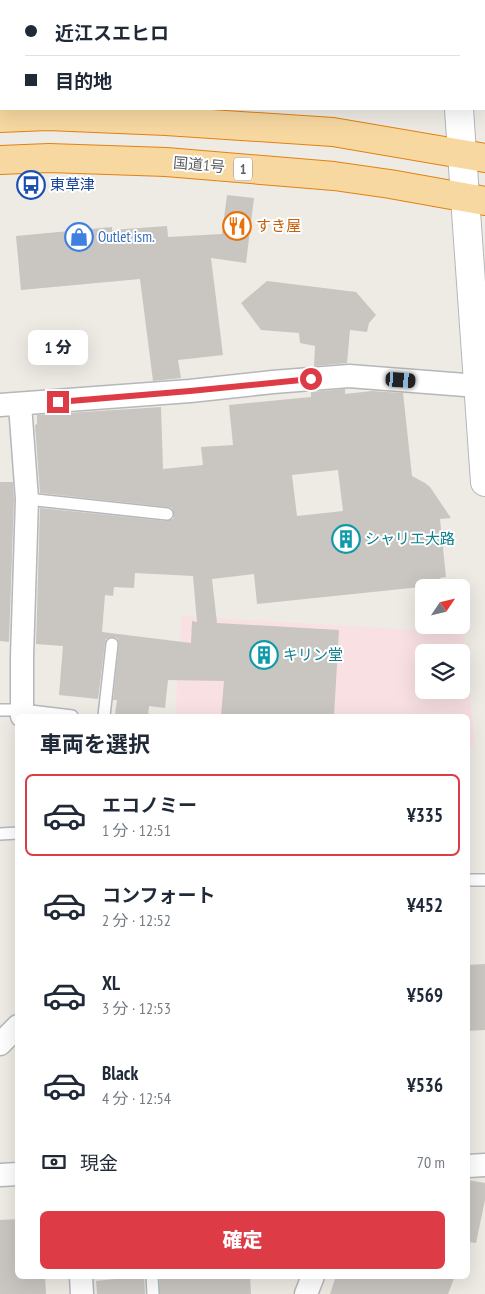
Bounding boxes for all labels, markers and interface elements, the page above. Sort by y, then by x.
text: 近江スエヒロ [55,21,169,45]
text: 目的地 [55,69,112,93]
street label: 国道1号 [172,153,226,176]
road number: 1 [234,157,252,180]
bus stop icon: 東草津 [16,170,46,200]
place label: 東草津 [50,175,95,194]
restaurant icon: すき屋 [222,211,252,241]
place label: すき屋 [256,216,301,235]
shop icon: Outlet ism. [64,222,94,252]
place label: Outlet ism. [98,227,155,246]
callout: 1 分 [28,330,88,364]
text: 1 分 [45,337,71,357]
route start [300,368,322,390]
car [385,371,416,389]
route end [47,391,69,413]
building icon: シャリエ大路 [331,524,361,554]
place label: シャリエ大路 [365,529,455,548]
north arrow [415,579,470,634]
map controls [415,579,470,699]
building icon: キリン堂 [249,640,279,670]
button: layers [415,644,470,699]
place label: キリン堂 [283,645,343,664]
text: 車両を選択 [40,730,150,758]
icon: car [42,793,87,838]
text: エコノミー [102,793,197,817]
text: ¥335 [407,803,443,827]
text: 1 分 · 12:51 [102,820,171,840]
icon: car [42,883,87,928]
text: コンフォート [102,883,215,907]
text: ¥452 [407,893,443,917]
text: 2 分 · 12:52 [102,910,171,930]
text: XL [102,971,120,995]
icon: car [42,973,87,1018]
text: ¥569 [407,983,443,1007]
text: 3 分 · 12:53 [102,998,171,1018]
text: Black [102,1061,138,1085]
icon: car [42,1063,87,1108]
text: ¥536 [407,1073,443,1097]
text: 4 分 · 12:54 [102,1088,171,1108]
icon: cash [40,1148,68,1176]
text: 現金 [80,1151,118,1175]
text: 70 m [417,1152,445,1172]
button: 確定 [40,1211,445,1269]

